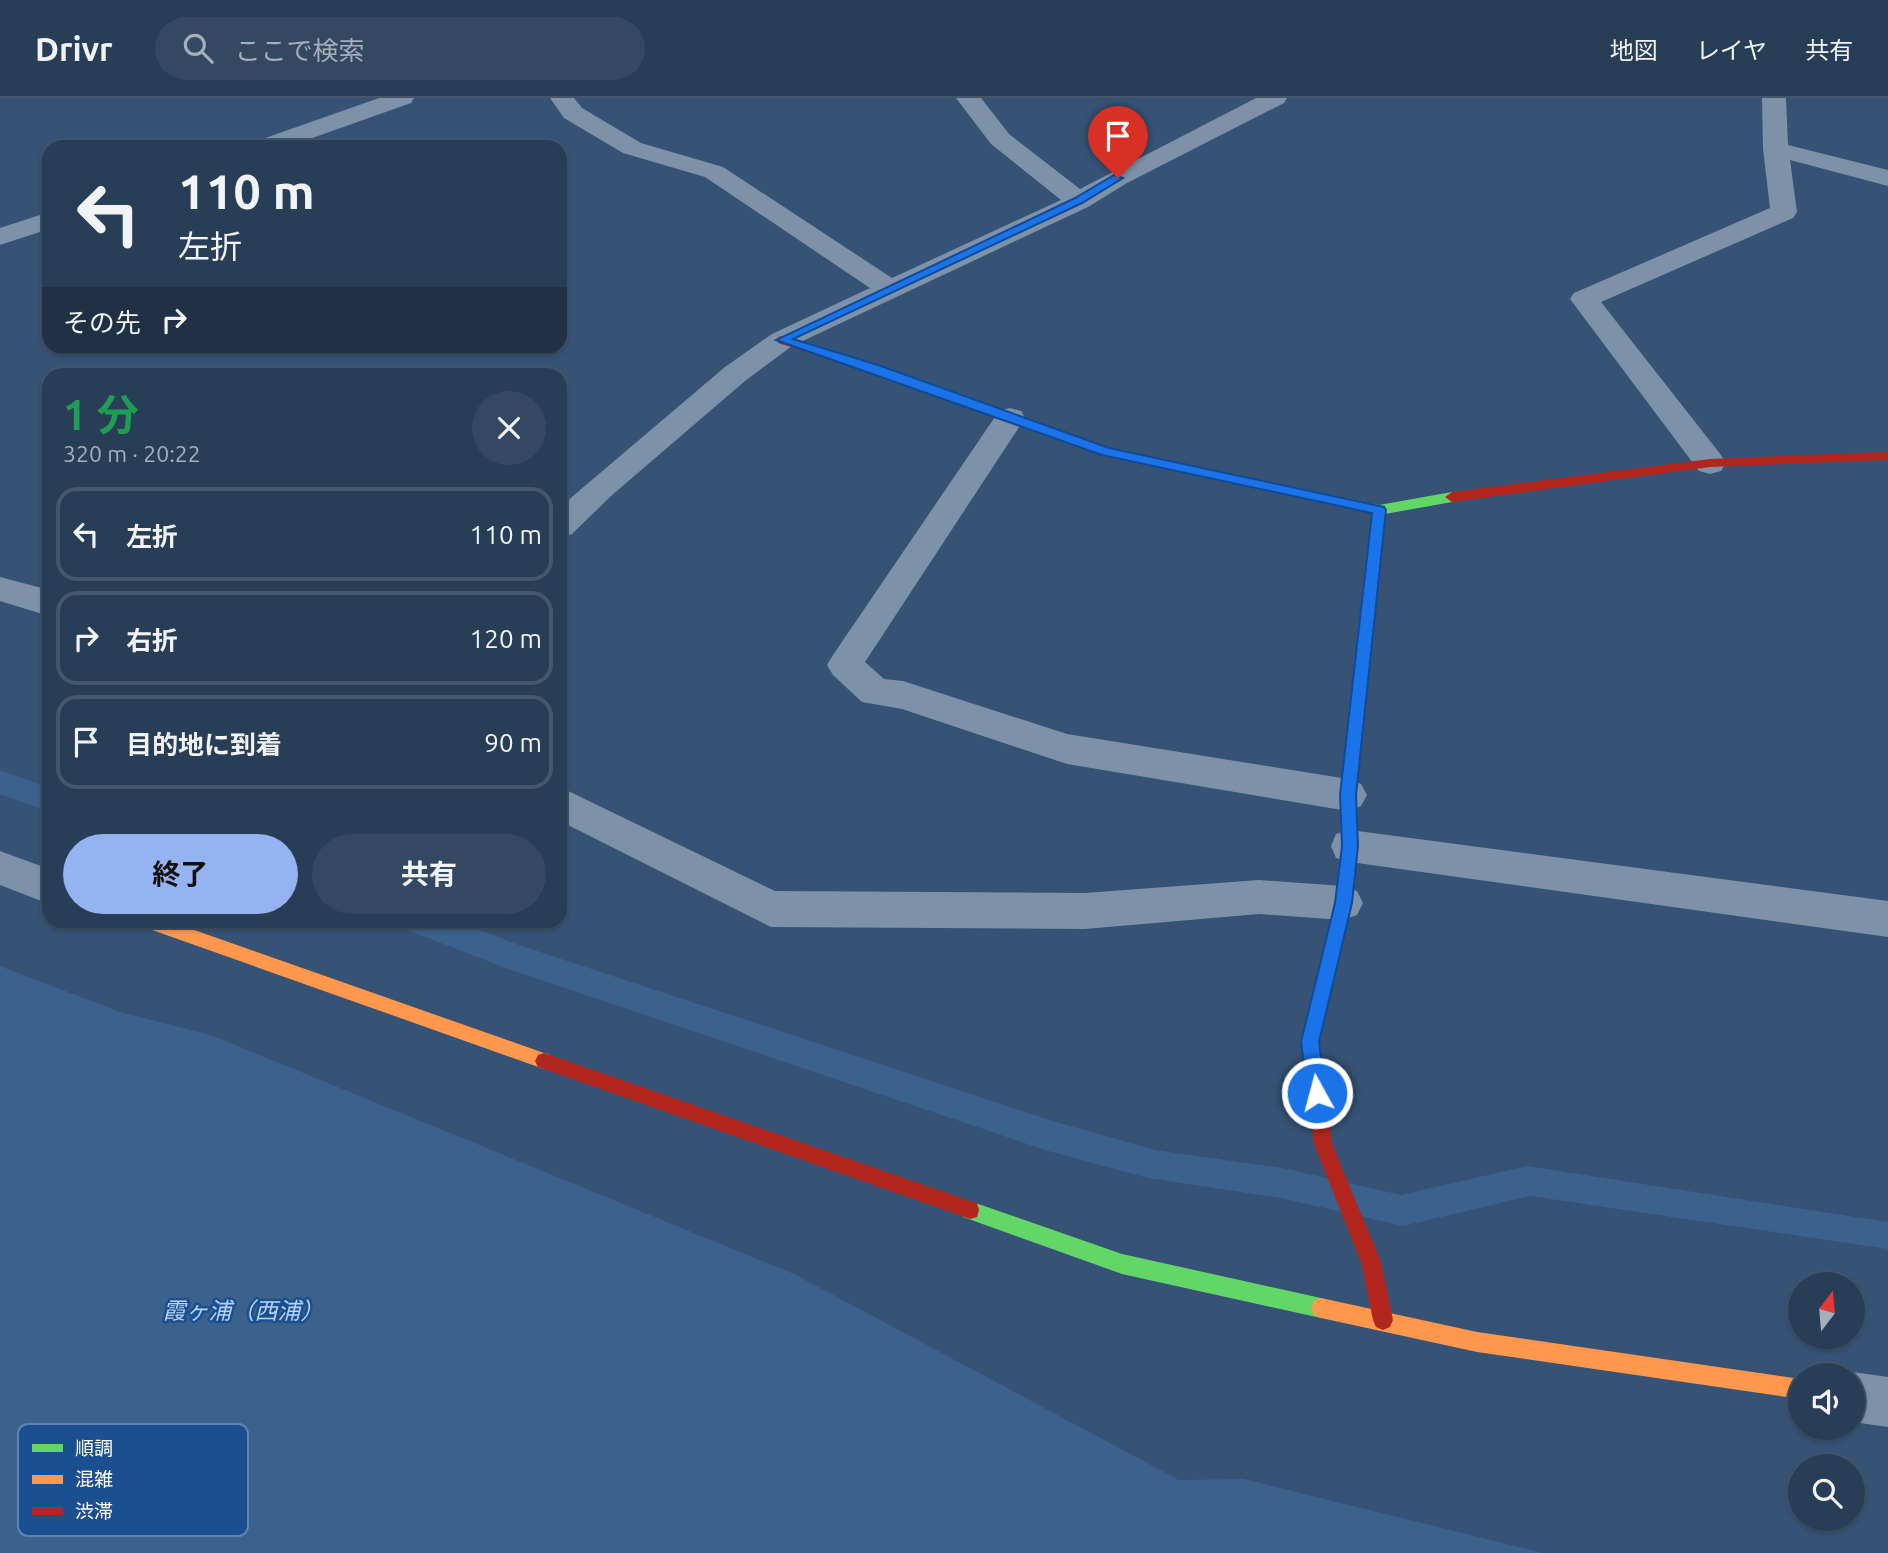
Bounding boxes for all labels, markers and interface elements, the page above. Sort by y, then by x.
search box [155,17,645,80]
icon: search [179,29,217,67]
text: Drivr [35,30,113,67]
text: ここで検索 [235,36,365,65]
text: 地図 [1610,37,1658,64]
text: レイヤ [1696,37,1767,64]
text: 共有 [1805,37,1853,64]
pin [1088,106,1148,178]
icon: arrive [1099,117,1137,155]
text: 110 m [178,163,315,218]
icon: left [63,168,154,259]
text: 左折 [178,228,242,264]
icon: right [155,301,193,339]
text: その先 [63,308,141,337]
text: 1 分 [63,391,139,438]
button: close [472,391,546,465]
text: 320 m · 20:22 [63,441,201,466]
icon: left [67,515,105,553]
text: 110 m [470,520,542,549]
text: 左折 [126,522,178,551]
icon: right [67,619,105,657]
text: 120 m [470,624,542,653]
text: 右折 [126,626,178,655]
icon: arrive [67,723,105,761]
text: 90 m [484,728,542,757]
text: 目的地に到着 [126,730,282,759]
button: 終了 [63,834,298,914]
button: 共有 [312,834,546,914]
position arrow [1280,1056,1354,1130]
north arrow [1788,1272,1866,1349]
map controls [1788,1272,1865,1531]
water label: 霞ヶ浦（西浦） [163,1298,324,1323]
button: sound [1788,1363,1865,1440]
legend [18,1424,248,1536]
text: 順調 [75,1437,113,1459]
button: search [1788,1454,1865,1531]
text: 混雑 [75,1468,113,1490]
text: 渋滞 [75,1500,113,1522]

